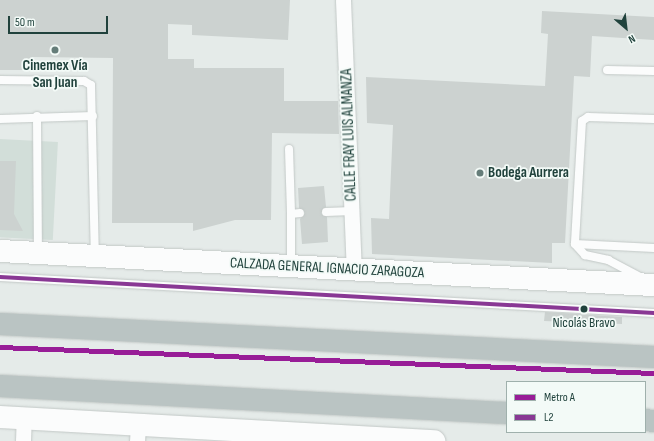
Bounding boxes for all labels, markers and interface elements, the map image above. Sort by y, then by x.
scale bar [10,8,110,34]
north arrow [606,8,646,48]
text: 50 m [15,15,35,30]
text: N [626,32,638,46]
marker: Cinemex Vía San Juan [50,45,60,55]
place label: Cinemex Vía San Juan [22,56,88,91]
street label: CALLE FRAY LUIS ALMANZA [338,68,360,202]
place label: Bodega Aurrera [488,164,569,182]
marker: Bodega Aurrera [475,168,485,178]
street label: CALZADA GENERAL IGNACIO ZARAGOZA [229,254,425,282]
marker: Nicolás Bravo [579,304,589,314]
place label: Nicolás Bravo [553,315,615,331]
legend [506,381,646,433]
text: Metro A [544,390,575,405]
text: L2 [544,410,553,425]

